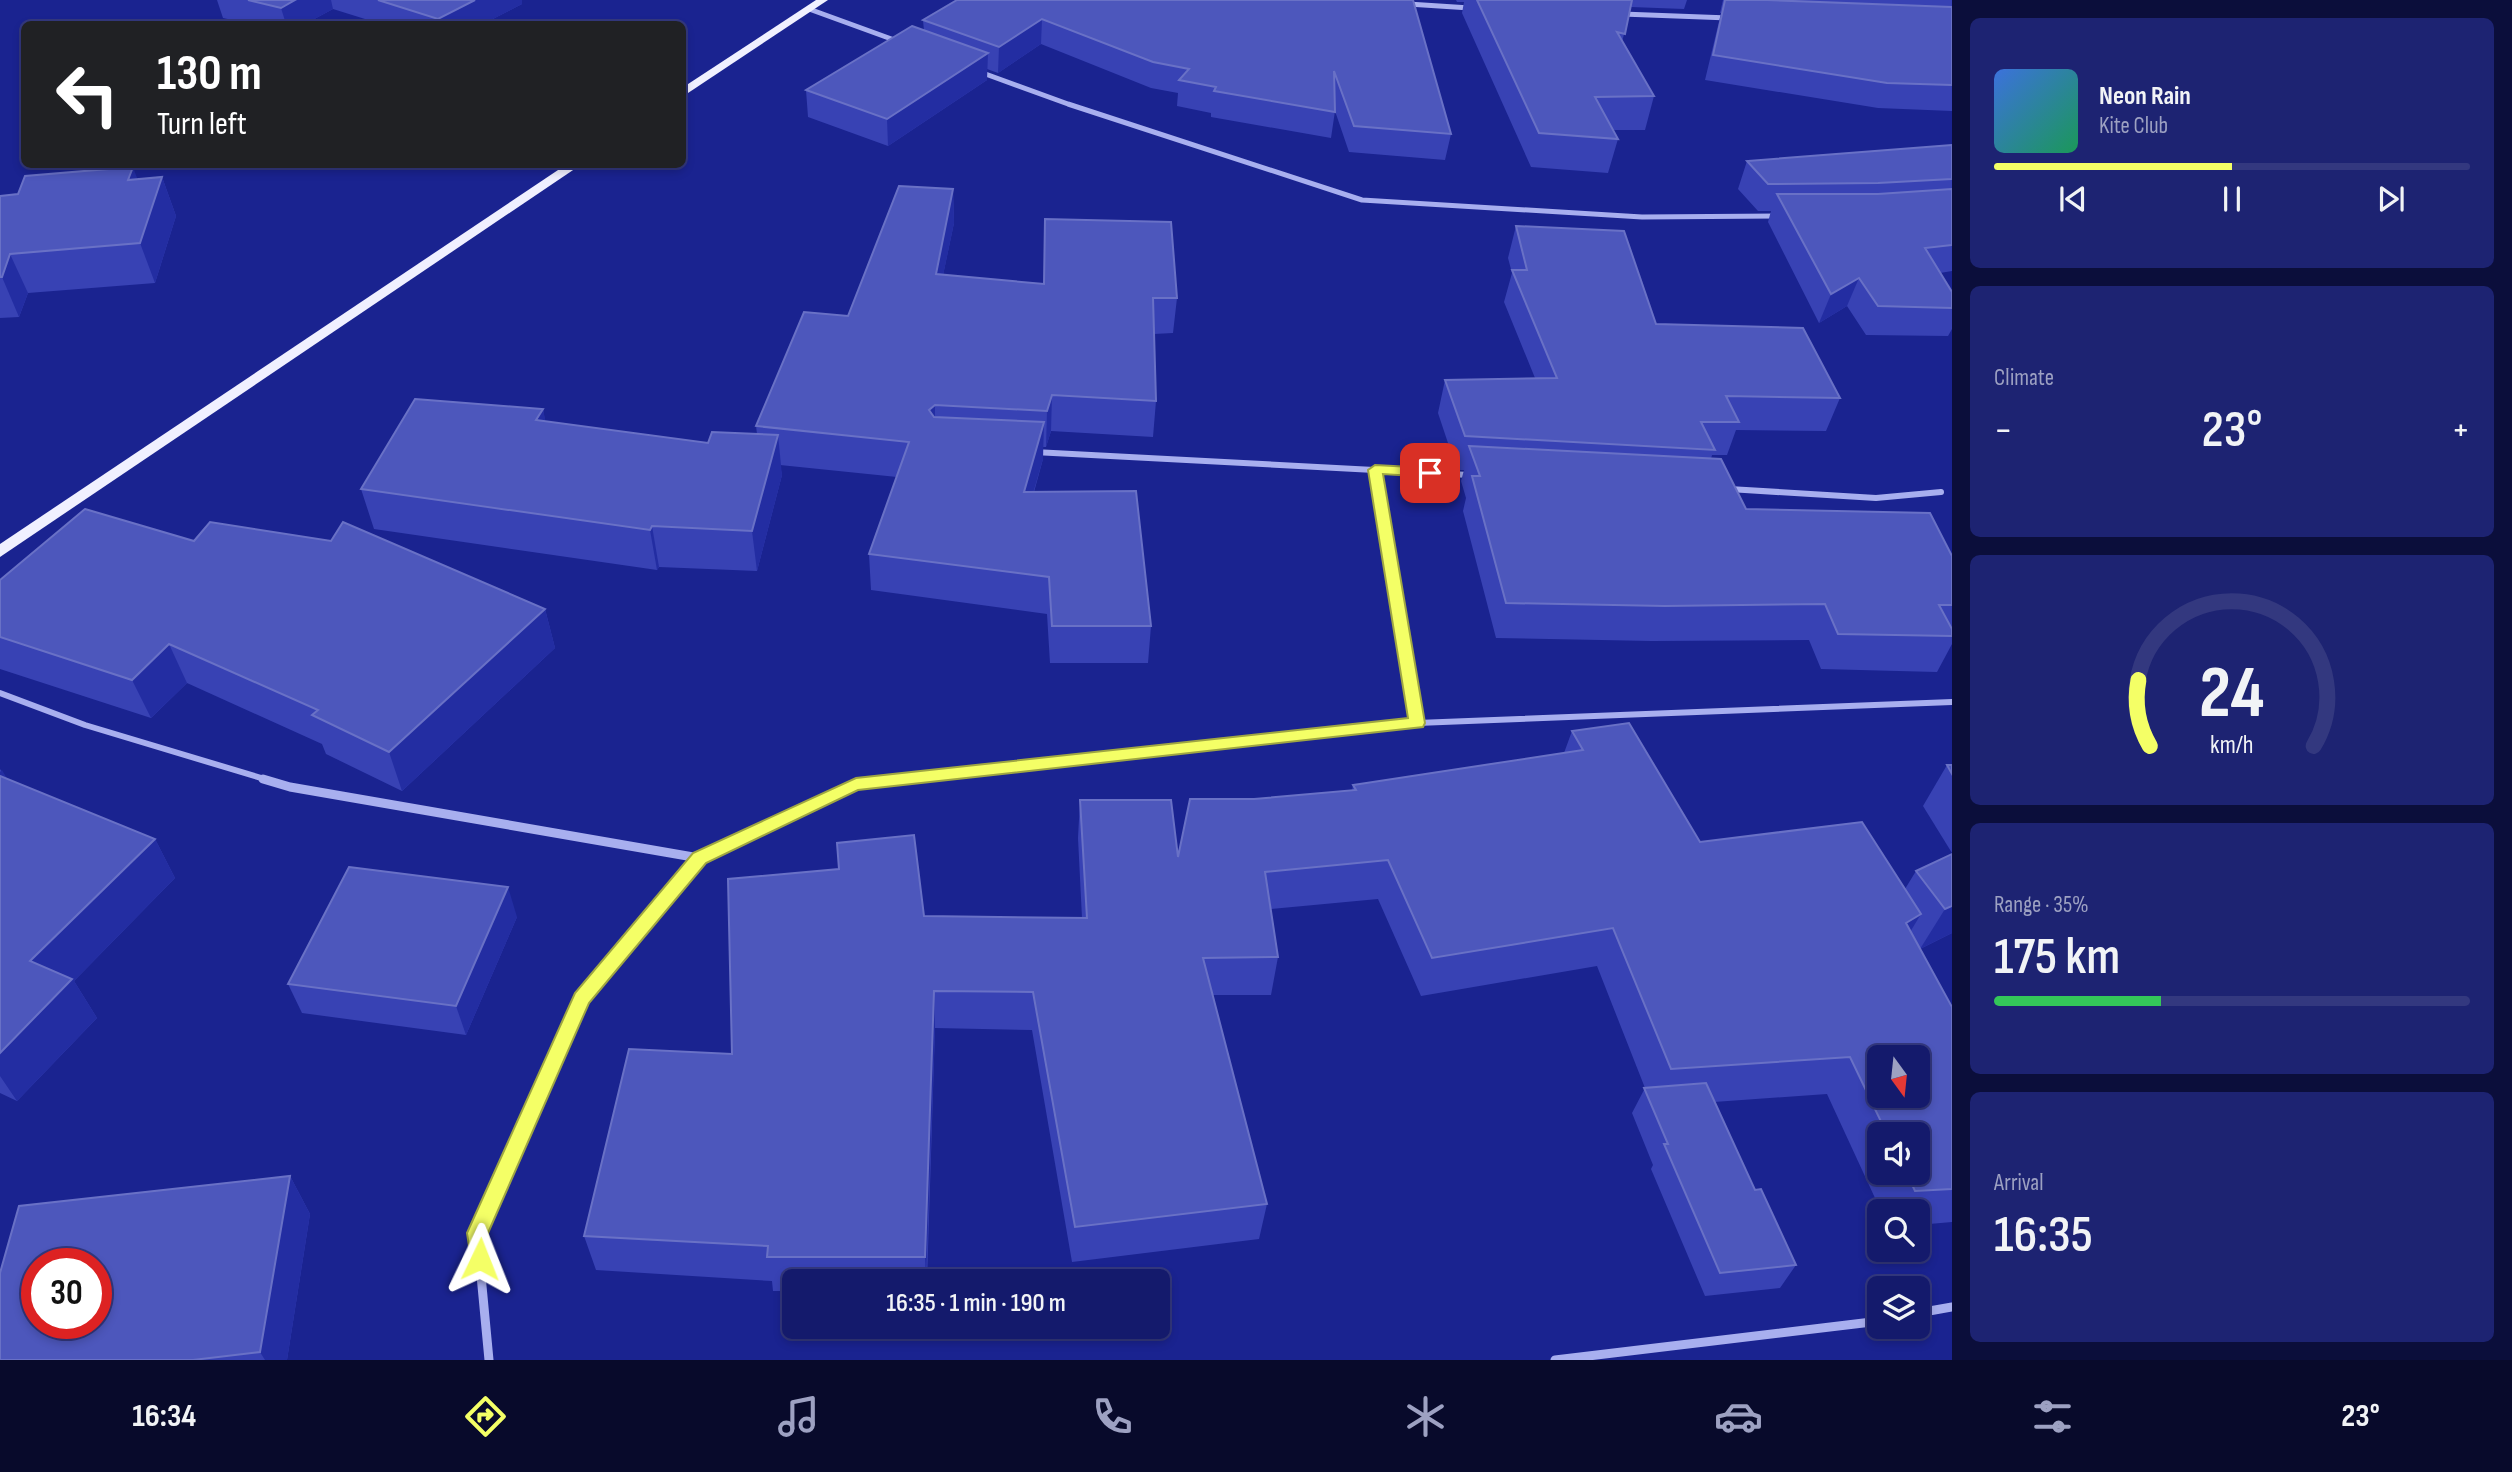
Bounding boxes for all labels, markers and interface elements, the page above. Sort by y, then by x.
text: 130 m [157,45,262,104]
icon: left [42,49,133,140]
text: Neon Rain [2099,81,2191,112]
text: Turn left [157,105,247,144]
text: Kite Club [2099,112,2168,140]
icon: previous [2054,180,2092,218]
icon: pause [2213,180,2251,218]
icon: next [2372,180,2410,218]
text: Climate [1994,364,2054,392]
text: 23° [2202,399,2262,462]
text: − [1994,408,2013,453]
text: + [2451,408,2470,453]
pin [1400,443,1460,503]
icon: arrive [1411,454,1449,492]
text: 24 [2199,650,2265,738]
text: km/h [2210,730,2254,761]
text: Range · 35% [1994,891,2089,919]
text: 175 km [1994,926,2120,989]
north arrow [1867,1045,1930,1108]
map controls [1867,1045,1930,1339]
button: sound [1867,1122,1930,1185]
text: Arrival [1994,1169,2043,1197]
button: search [1867,1199,1930,1262]
text: 16:35 [1994,1204,2093,1267]
position arrow [443,1222,517,1296]
speed limit sign: 30 [21,1248,112,1339]
button: layers [1867,1276,1930,1339]
text: 16:35 · 1 min · 190 m [886,1288,1066,1319]
icon: directions [461,1392,510,1441]
icon: music [774,1392,823,1441]
icon: phone [1088,1392,1137,1441]
icon: climate [1401,1392,1450,1441]
icon: car [1714,1392,1763,1441]
icon: filters [2028,1392,2077,1441]
text: 16:34 [132,1397,196,1436]
text: 23° [2341,1397,2380,1436]

